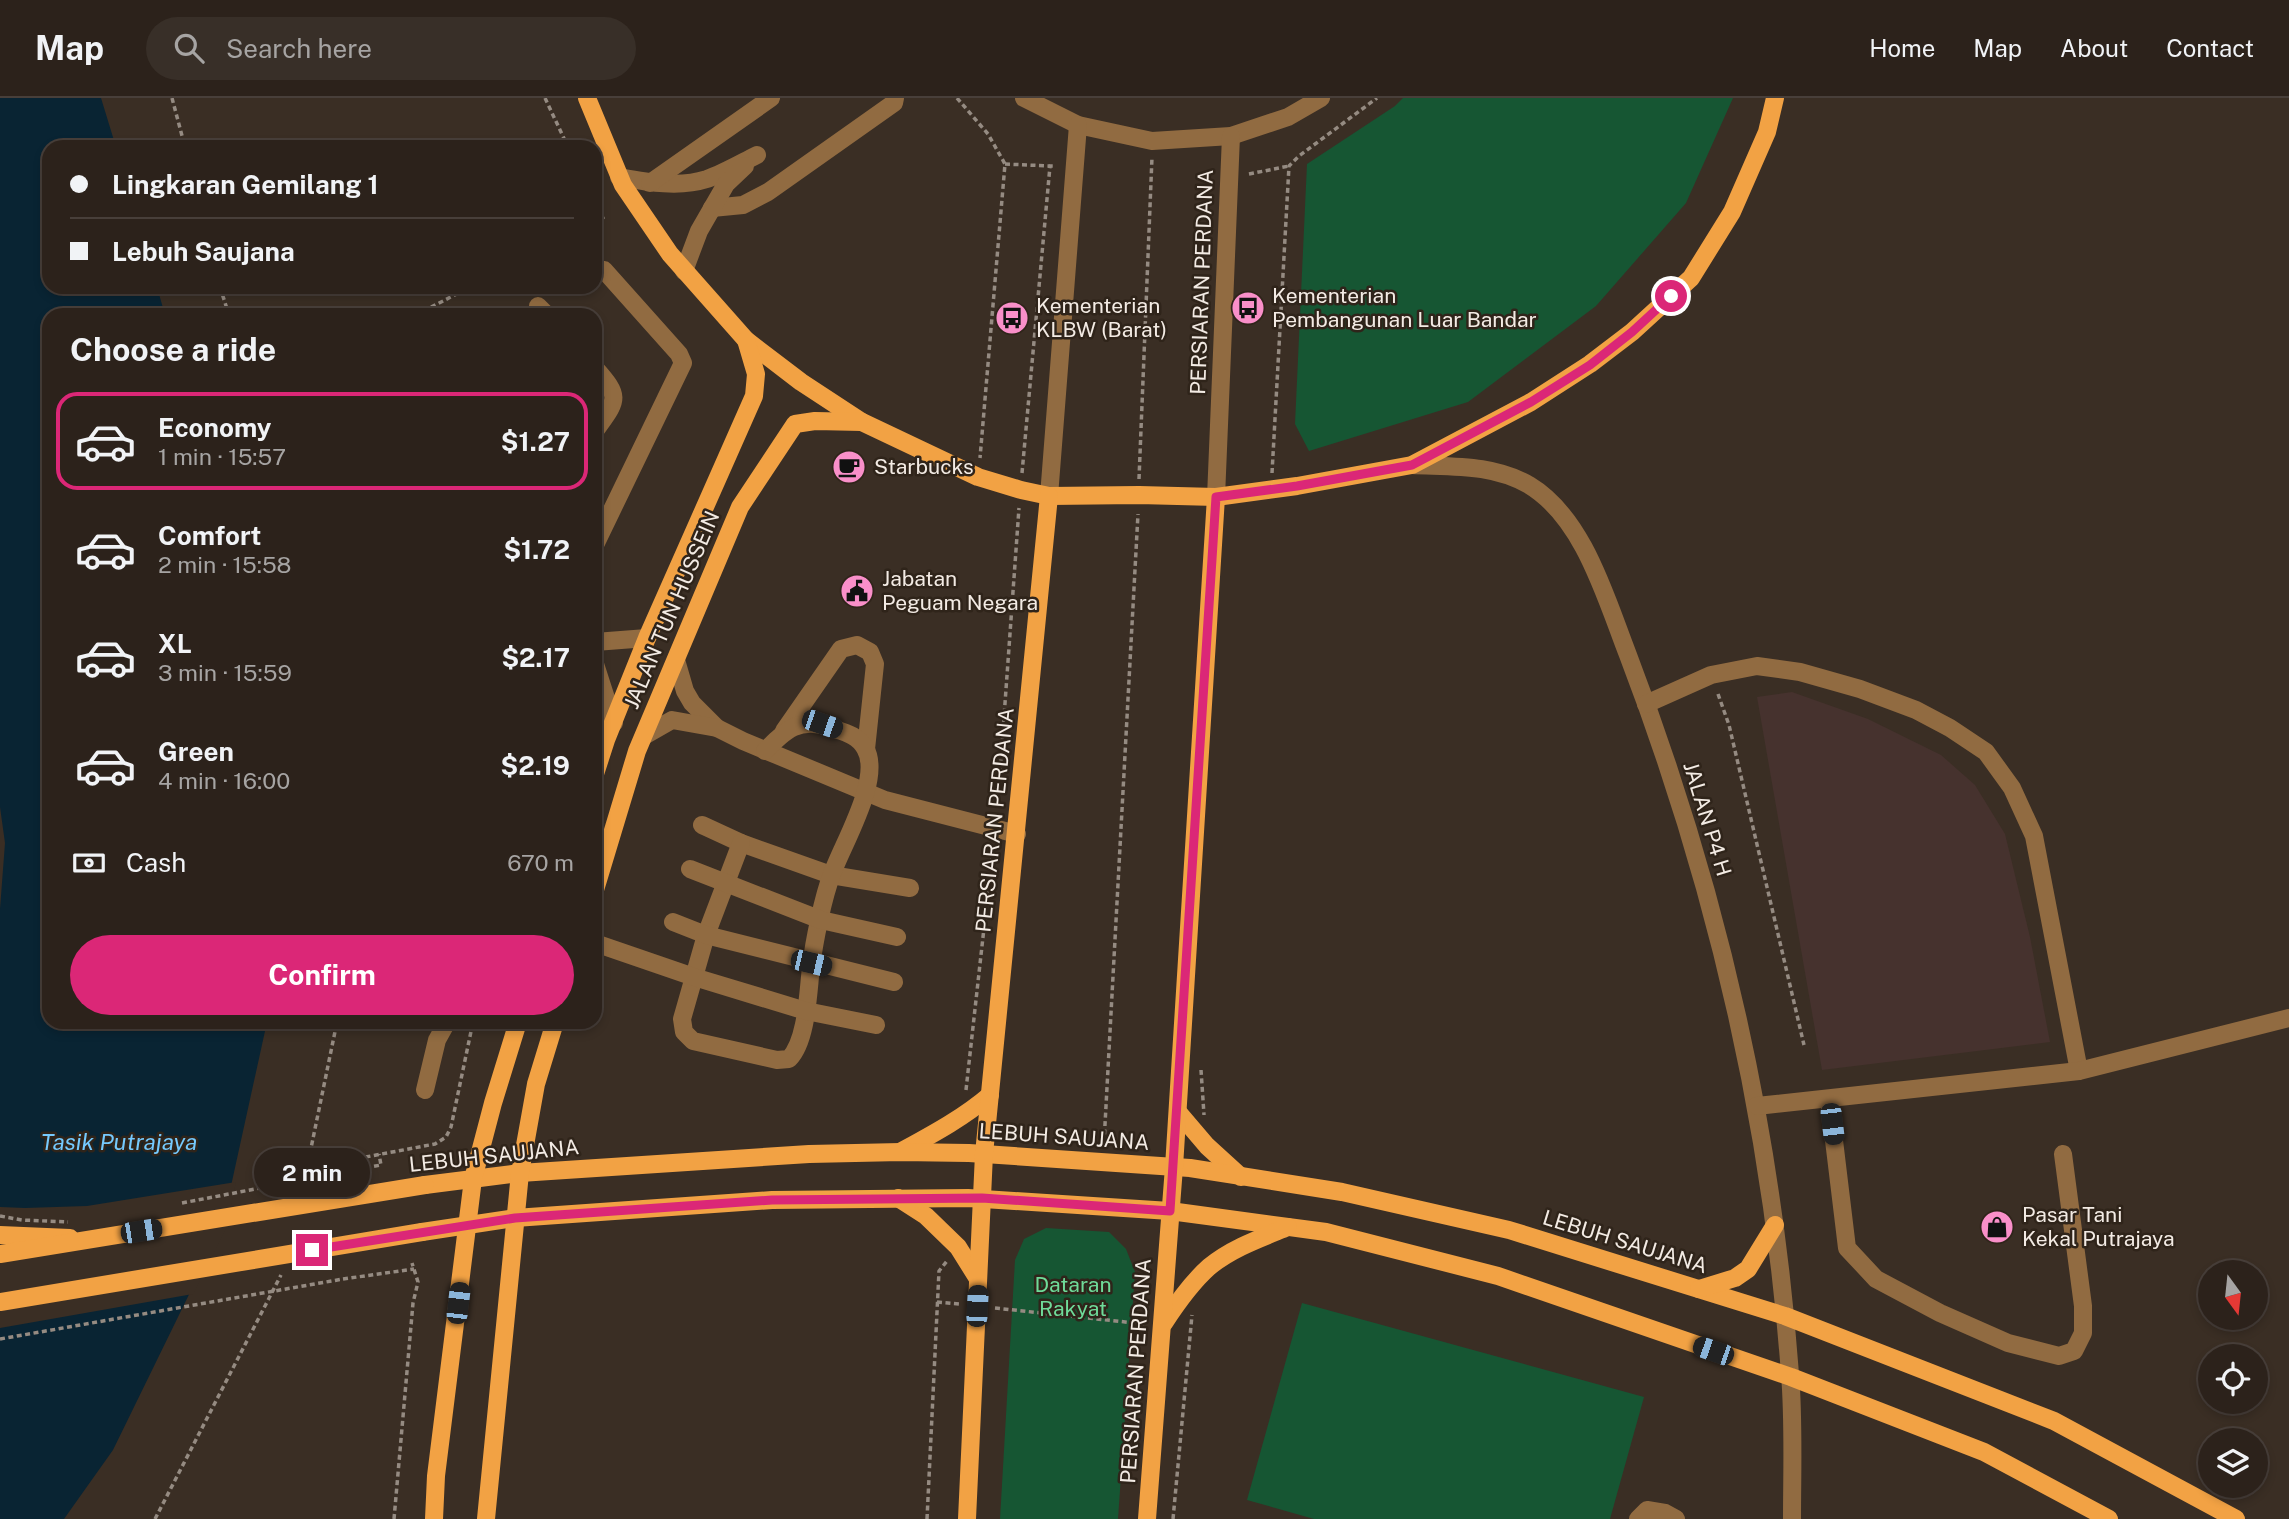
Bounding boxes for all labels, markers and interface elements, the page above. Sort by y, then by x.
search box [146,17,636,80]
text: Map [35,29,104,67]
icon: search [170,29,208,67]
text: Search here [226,33,372,64]
text: Home [1869,34,1935,62]
text: Map [1973,34,2022,62]
text: About [2060,34,2128,62]
text: Contact [2166,34,2254,62]
text: Lingkaran Gemilang 1 [112,169,379,200]
street label: PERSIARAN PERDANA [1185,169,1218,395]
text: Lebuh Saujana [112,236,295,267]
route start [1655,280,1687,312]
place label: Kementerian Pembangunan Luar Bandar [1272,283,1537,332]
bus stop icon: Kementerian Pembangunan Luar Bandar [1229,289,1267,327]
place label: Kementerian KLBW (Barat) [1036,293,1167,342]
bus stop icon: Kementerian KLBW (Barat) [993,299,1031,337]
text: Choose a ride [70,331,276,368]
icon: car [74,410,137,473]
text: Economy [158,412,271,443]
text: $1.27 [501,426,570,457]
text: 1 min · 15:57 [158,443,286,470]
cafe icon: Starbucks [830,448,868,486]
place label: Starbucks [874,454,974,479]
street label: JALAN TUN HUSSEIN [619,507,725,713]
icon: car [74,518,137,581]
text: Comfort [158,520,261,551]
text: $1.72 [503,534,570,565]
text: 2 min · 15:58 [158,551,292,578]
place label: Jabatan Peguam Negara [882,566,1038,615]
public building icon: Jabatan Peguam Negara [838,572,876,610]
icon: car [74,626,137,689]
text: XL [158,628,192,659]
text: $2.17 [501,642,570,673]
text: 3 min · 15:59 [158,659,292,686]
street label: PERSIARAN PERDANA [970,706,1019,933]
car [799,707,846,741]
icon: car [74,734,137,797]
text: Green [158,736,234,767]
text: $2.19 [501,750,570,781]
street label: JALAN P4 H [1678,759,1737,879]
text: 4 min · 16:00 [158,767,290,794]
icon: cash [70,844,108,882]
text: Cash [126,847,186,878]
text: 670 m [507,849,574,876]
button: Confirm [70,935,574,1015]
car [789,948,834,978]
car [1820,1102,1845,1146]
street label: LEBUH SAUJANA [978,1118,1150,1155]
water label: Tasik Putrajaya [41,1128,197,1155]
street label: LEBUH SAUJANA [408,1134,580,1177]
callout: 2 min [254,1148,370,1198]
text: 2 min [282,1159,342,1186]
place label: Pasar Tani Kekal Putrajaya [2022,1202,2175,1251]
street label: LEBUH SAUJANA [1540,1205,1711,1278]
shop icon: Pasar Tani Kekal Putrajaya [1978,1208,2016,1246]
car [119,1217,164,1245]
route end [296,1234,328,1266]
street label: PERSIARAN PERDANA [1115,1257,1156,1484]
north arrow [2198,1260,2268,1330]
map controls [2198,1260,2268,1498]
park label: Dataran Rakyat [1035,1272,1112,1321]
car [446,1281,471,1325]
car [966,1284,989,1328]
car [1690,1334,1737,1368]
button: locate [2198,1344,2268,1414]
button: layers [2198,1428,2268,1498]

